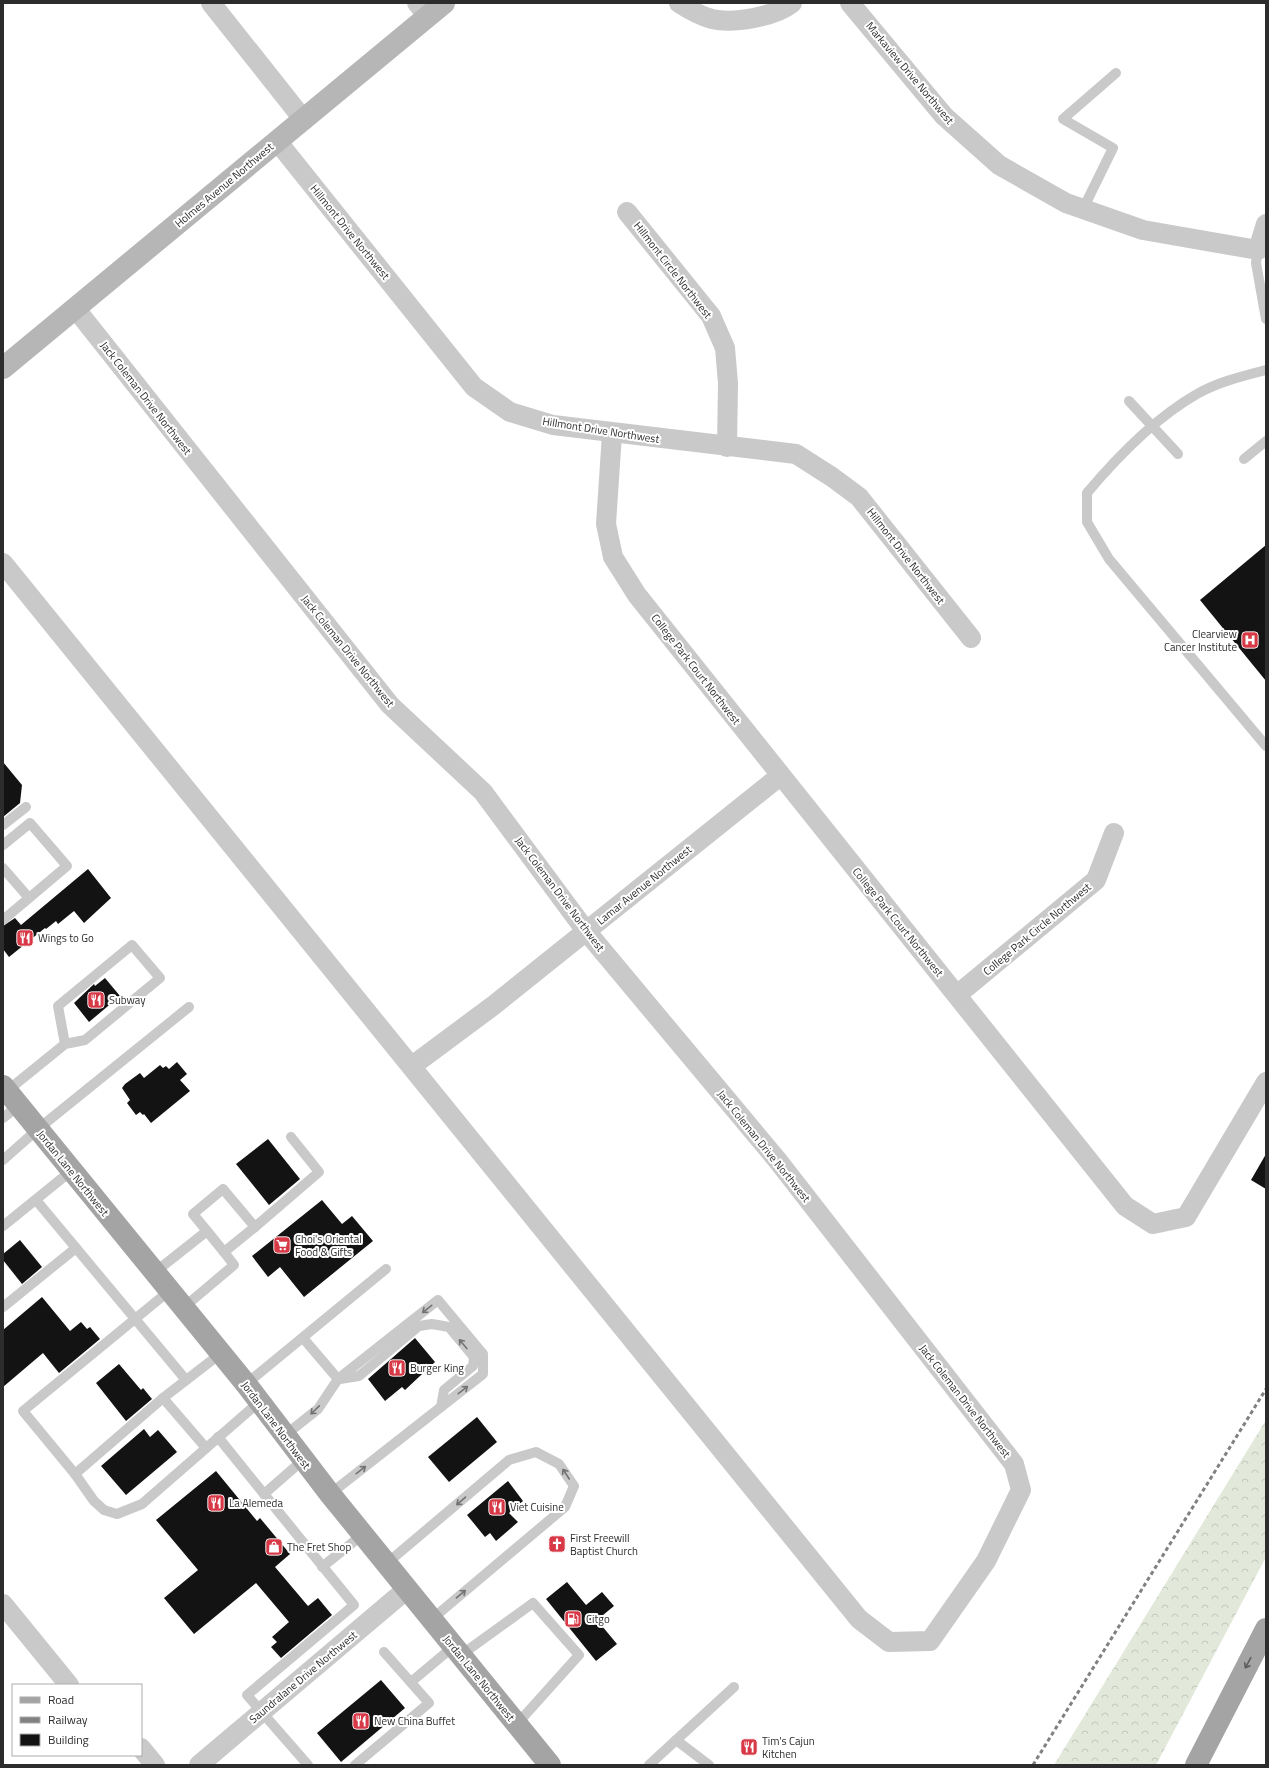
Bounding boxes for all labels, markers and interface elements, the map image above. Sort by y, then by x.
street label: Markaview Drive Northwest [862,18,958,128]
street label: Holmes Avenue Northwest [171,139,277,231]
street label: Hillmont Drive Northwest [307,181,393,283]
street label: Hillmont Circle Northwest [630,218,716,322]
street label: Jack Coleman Drive Northwest [97,338,195,458]
street label: Hillmont Drive Northwest [541,413,661,447]
street label: Hillmont Drive Northwest [863,505,949,608]
street label: Jack Coleman Drive Northwest [298,592,398,711]
street label: College Park Court Northwest [648,610,744,728]
place label: Clearview Cancer Institute [1164,626,1238,655]
hospital icon: Clearview Cancer Institute [1240,630,1260,650]
street label: Jack Coleman Drive Northwest [511,833,609,955]
street label: Lamar Avenue Northwest [593,842,695,928]
street label: College Park Court Northwest [849,864,947,980]
street label: College Park Circle Northwest [980,879,1094,979]
restaurant icon: Wings to Go [15,928,35,948]
place label: Wings to Go [38,930,94,946]
restaurant icon: Subway [86,990,106,1010]
place label: Subway [109,992,146,1008]
street label: Jack Coleman Drive Northwest [714,1087,814,1206]
street label: Jordan Lane Northwest [33,1127,113,1220]
place label: Choi's Oriental Food & Gifts [295,1231,362,1260]
supermarket icon: Choi's Oriental Food & Gifts [272,1235,292,1255]
one-way arrow [421,1305,432,1313]
one-way arrow [458,1339,467,1350]
street label: Jack Coleman Drive Northwest [916,1341,1014,1461]
restaurant icon: Burger King [387,1358,407,1378]
place label: Burger King [410,1360,464,1376]
street label: Jordan Lane Northwest [238,1378,315,1472]
one-way arrow [457,1385,468,1394]
one-way arrow [310,1405,320,1415]
one-way arrow [355,1466,366,1475]
one-way arrow [562,1469,570,1480]
restaurant icon: La Alemeda [206,1493,226,1513]
place label: La Alemeda [229,1495,283,1511]
one-way arrow [455,1496,466,1505]
restaurant icon: Viet Cuisine [487,1497,507,1517]
place label: Viet Cuisine [510,1499,564,1515]
place label: First Freewill Baptist Church [570,1530,638,1559]
church icon: First Freewill Baptist Church [547,1534,567,1554]
shop icon: The Fret Shop [264,1537,284,1557]
place label: The Fret Shop [287,1539,351,1555]
one-way arrow [456,1590,467,1599]
fuel station icon: Citgo [563,1609,583,1629]
place label: Citgo [586,1611,610,1627]
street label: Saundralane Drive Northwest [246,1627,360,1727]
street label: Jordan Lane Northwest [439,1632,519,1725]
one-way arrow [1244,1657,1251,1669]
legend [12,1684,142,1756]
text: Road [48,1690,74,1709]
text: Railway [48,1710,88,1729]
restaurant icon: New China Buffet [351,1711,371,1731]
place label: New China Buffet [374,1713,455,1729]
text: Building [48,1730,89,1749]
place label: Tim's Cajun Kitchen [762,1733,815,1762]
restaurant icon: Tim's Cajun Kitchen [739,1737,759,1757]

